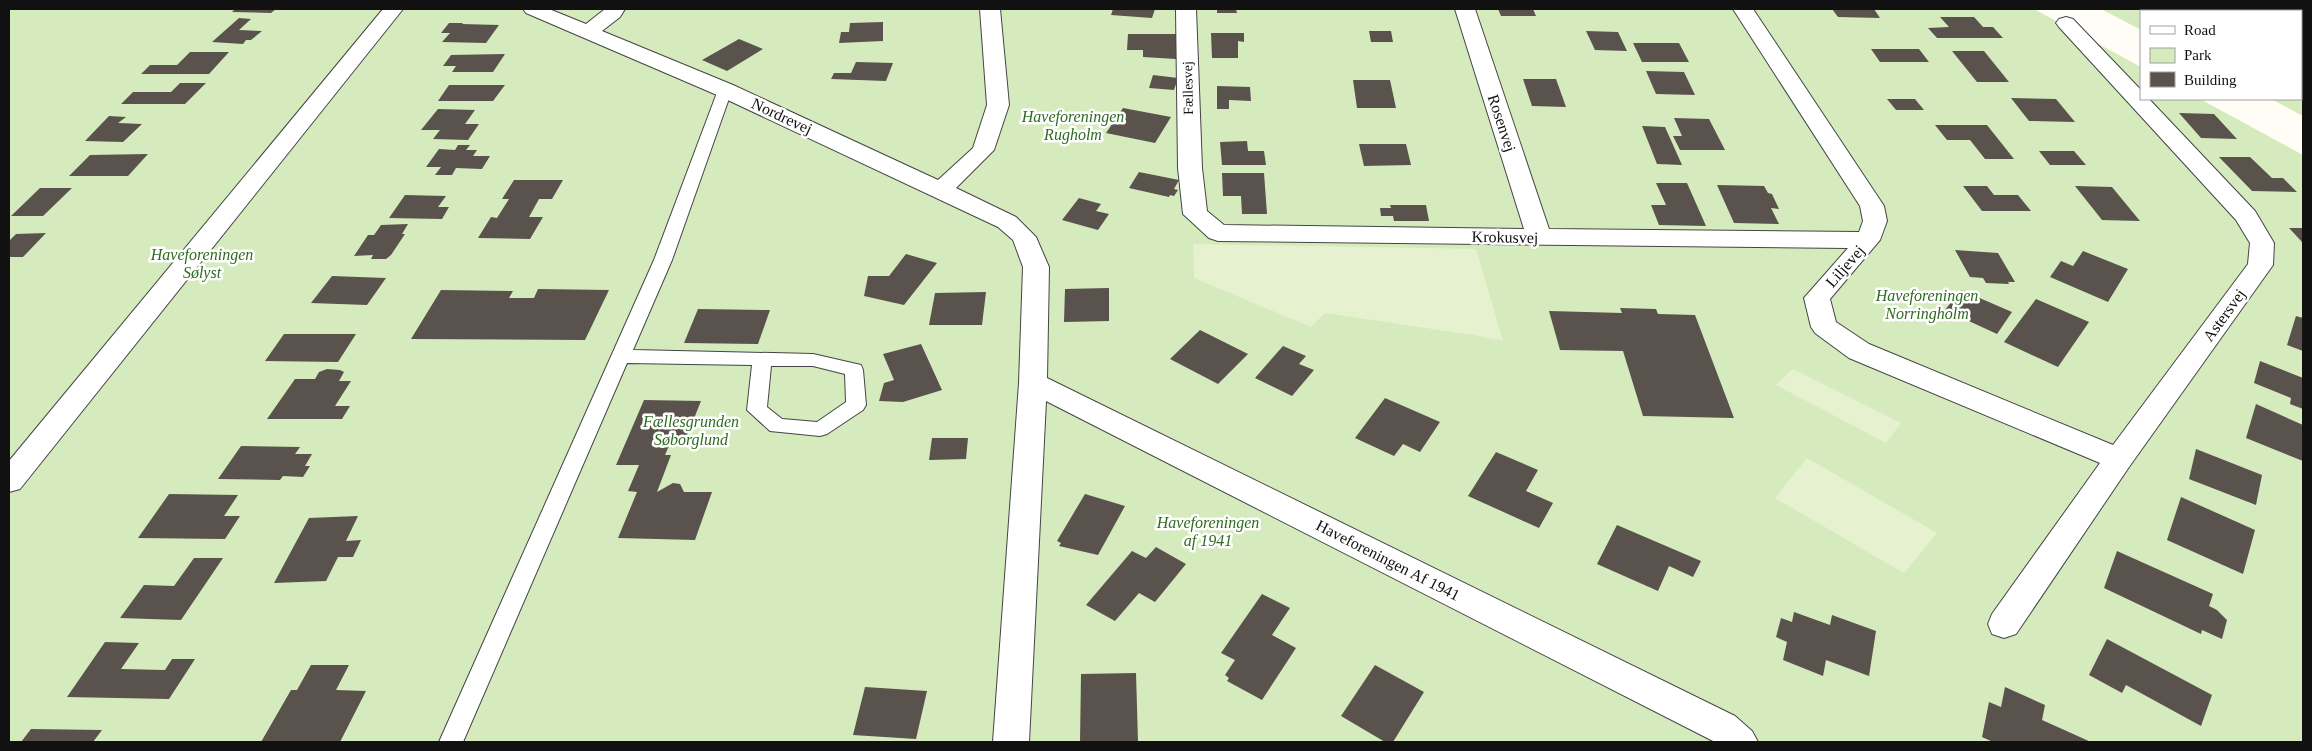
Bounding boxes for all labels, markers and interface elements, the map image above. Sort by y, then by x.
legend [2140,10,2302,100]
text: Road [2184,22,2216,38]
text: Park [2184,47,2212,63]
street label: Fællesvej [1180,61,1196,115]
text: Building [2184,72,2237,88]
street label: Rosenvej [1484,92,1519,154]
street label: Nordrevej [749,95,815,138]
park label: Haveforeningen Rugholm [1021,108,1124,144]
street label: Krokusvej [1472,228,1538,247]
street label: Liljevej [1822,242,1868,291]
park label: Haveforeningen Sølyst [150,246,253,282]
street label: Astersvej [2199,286,2249,345]
park label: Haveforeningen Norringholm [1875,287,1978,323]
park label: Fællesgrunden Søborglund [642,413,739,449]
park label: Haveforeningen af 1941 [1156,514,1259,550]
street label: Haveforeningen Af 1941 [1313,516,1463,605]

